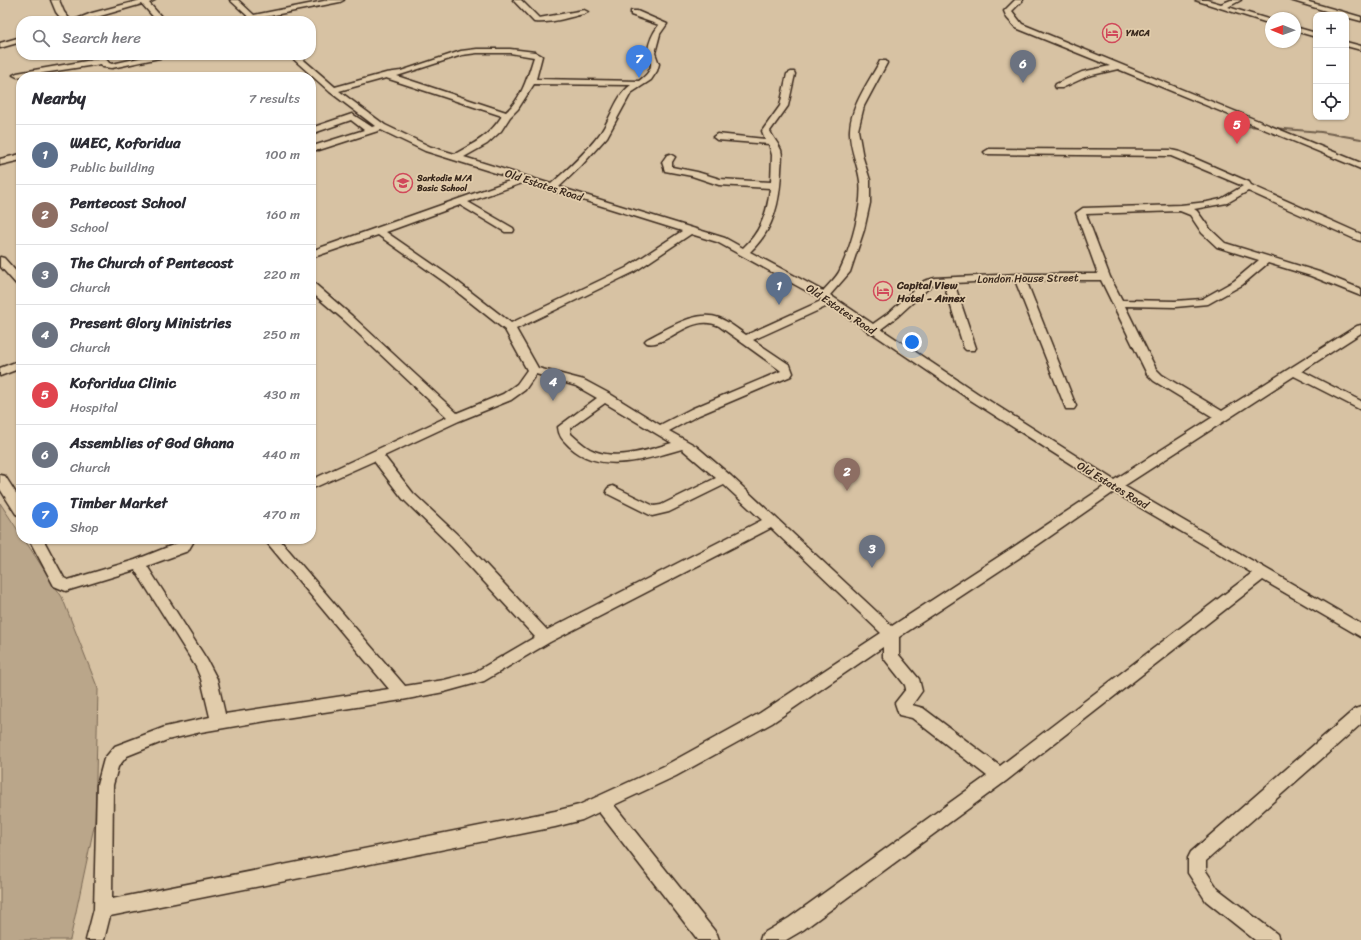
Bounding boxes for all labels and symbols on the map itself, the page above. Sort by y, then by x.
north arrow [1265,12,1301,48]
hotel icon: YMCA [1101,22,1123,44]
place label: YMCA [1126,25,1150,41]
pin: 7 [626,45,652,78]
pin: 6 [1010,50,1036,83]
pin: 5 [1224,111,1250,144]
street label: Old Estates Road [502,164,587,207]
place label: Sarkodie M/A Basic School [416,170,472,196]
school or university icon: Sarkodie M/A Basic School [392,172,414,194]
street label: London House Street [977,268,1079,289]
pin: 1 [766,272,792,305]
place label: Capital View Hotel - Annex [896,276,966,308]
street label: Old Estates Road [802,279,881,341]
hotel icon: Capital View Hotel - Annex [872,280,894,302]
your location [902,332,922,352]
pin: 4 [540,368,566,401]
street label: Old Estates Road [1073,456,1153,515]
pin: 2 [834,458,860,491]
pin: 3 [859,535,885,568]

